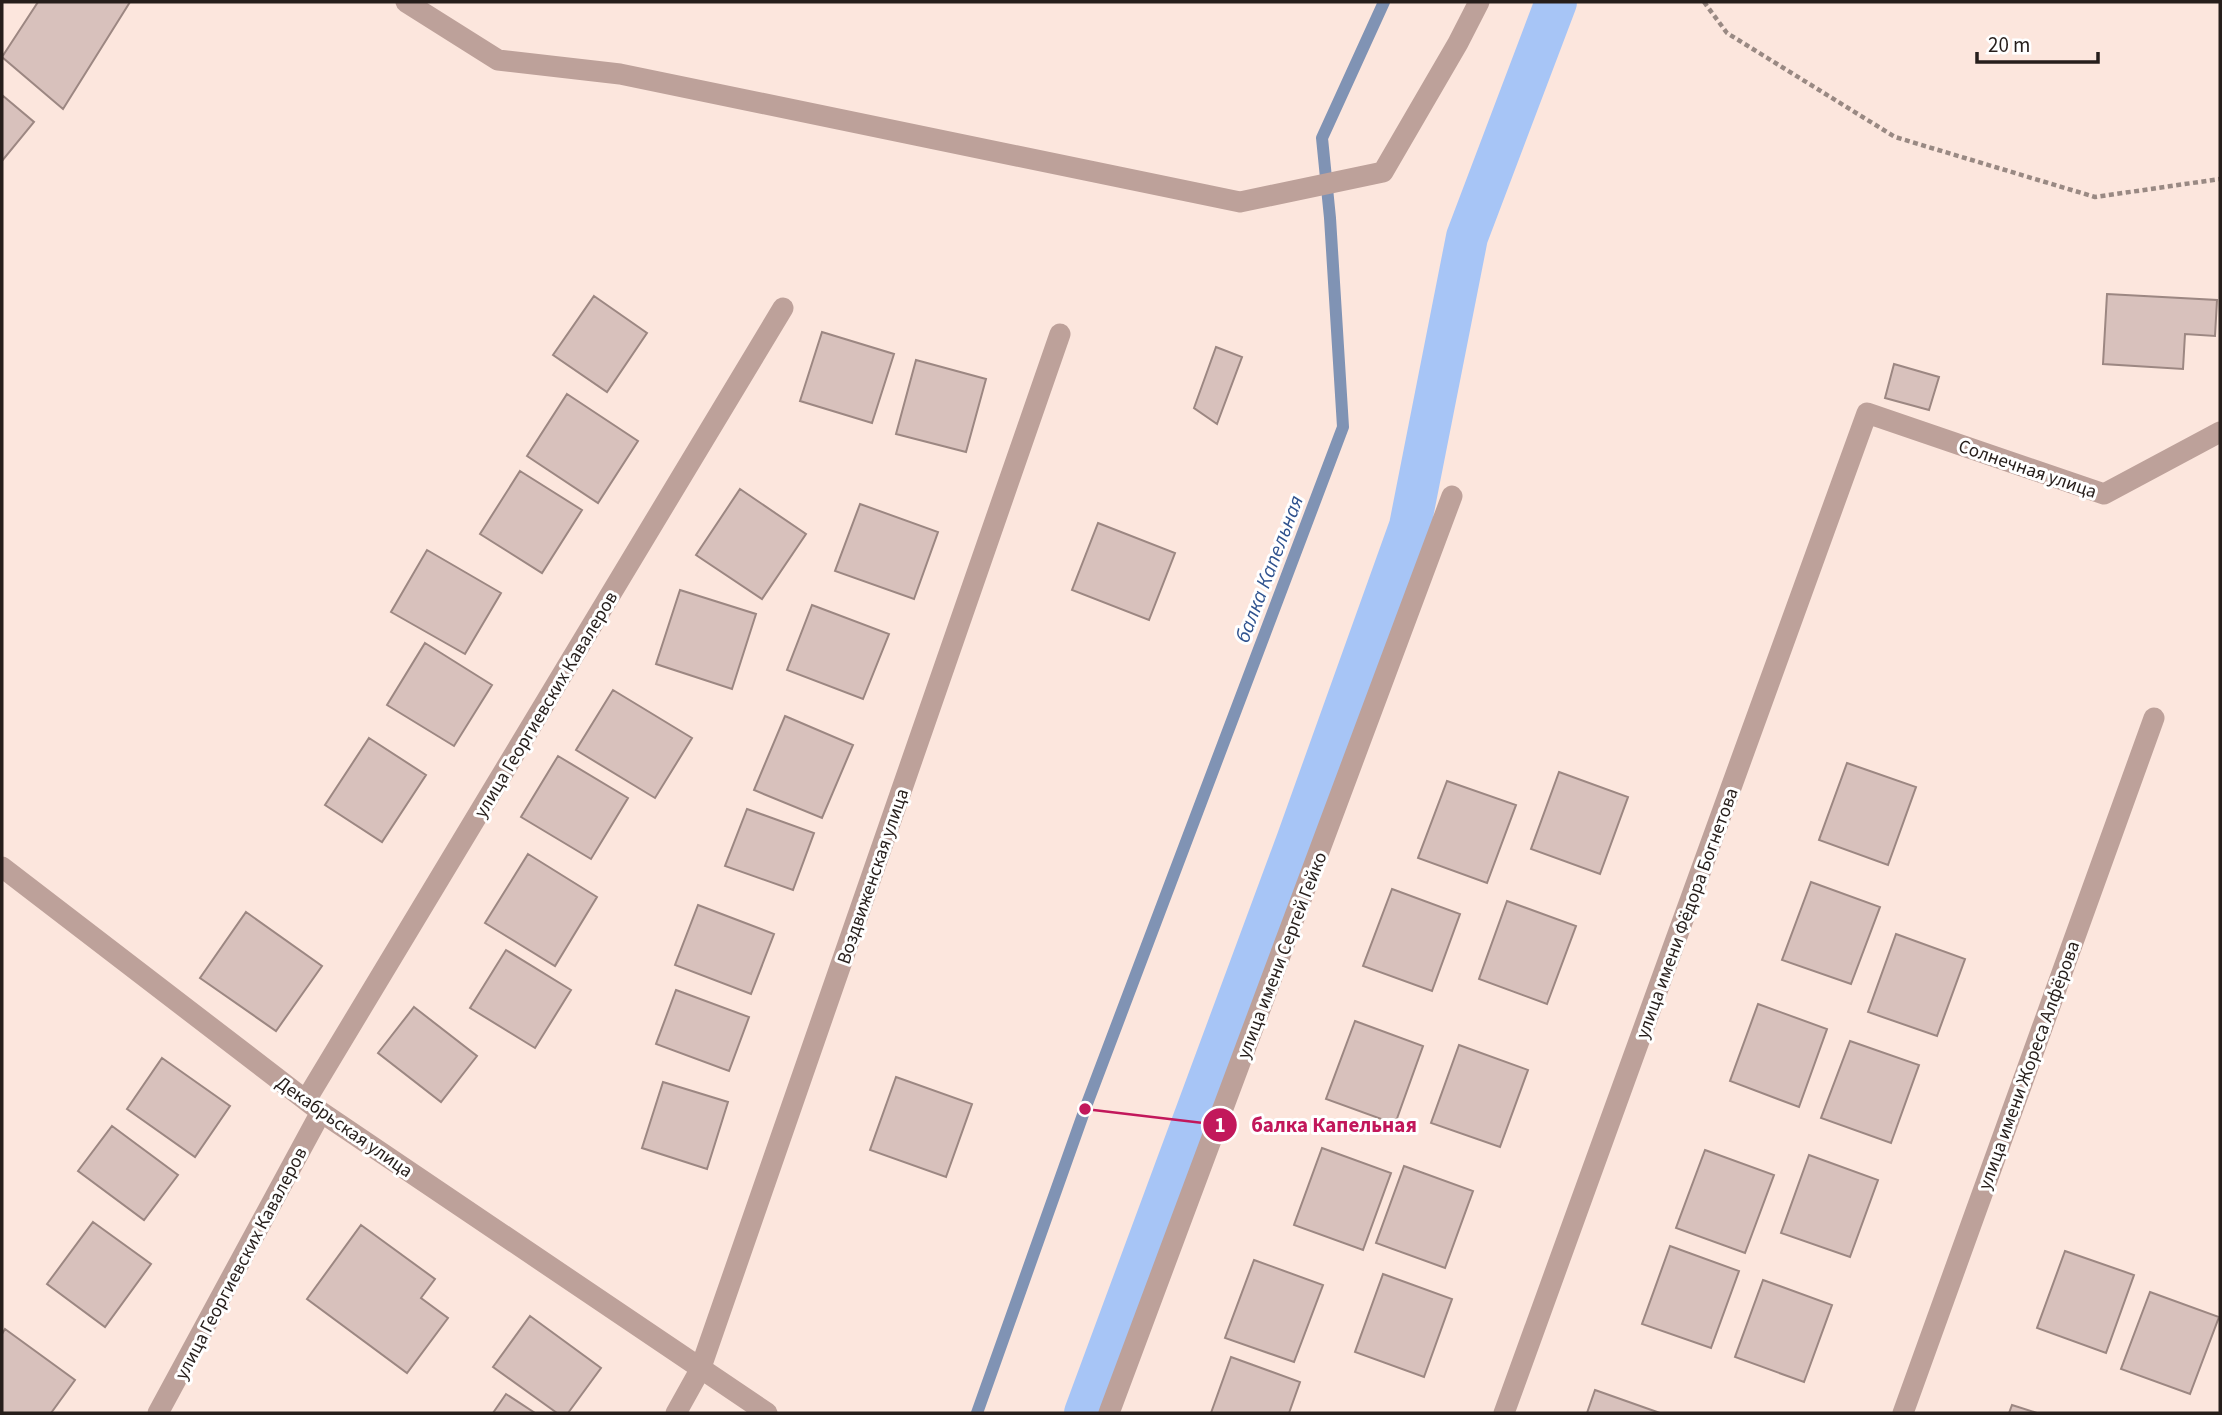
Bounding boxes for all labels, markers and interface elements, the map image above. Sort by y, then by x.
scale bar [1977,21,2098,65]
text: 20 m [1988,30,2030,60]
street label: Солнечная улица [1955,433,2100,506]
water label: балка Капельная [1227,491,1311,647]
street label: улица Георгиевских Кавалеров [468,586,625,823]
street label: улица имени Фёдора Богнетова [1629,784,1745,1043]
street label: Воздвиженская улица [831,785,916,968]
street label: улица имени Сергей Гейко [1230,848,1334,1063]
street label: улица имени Жореса Алфёрова [1972,937,2087,1194]
street label: Декабрьская улица [270,1070,418,1185]
callout: балка Капельная [1202,1104,1431,1146]
text: 1 [1214,1110,1226,1140]
text: балка Капельная [1251,1110,1417,1140]
street label: улица Георгиевских Кавалеров [168,1143,314,1385]

